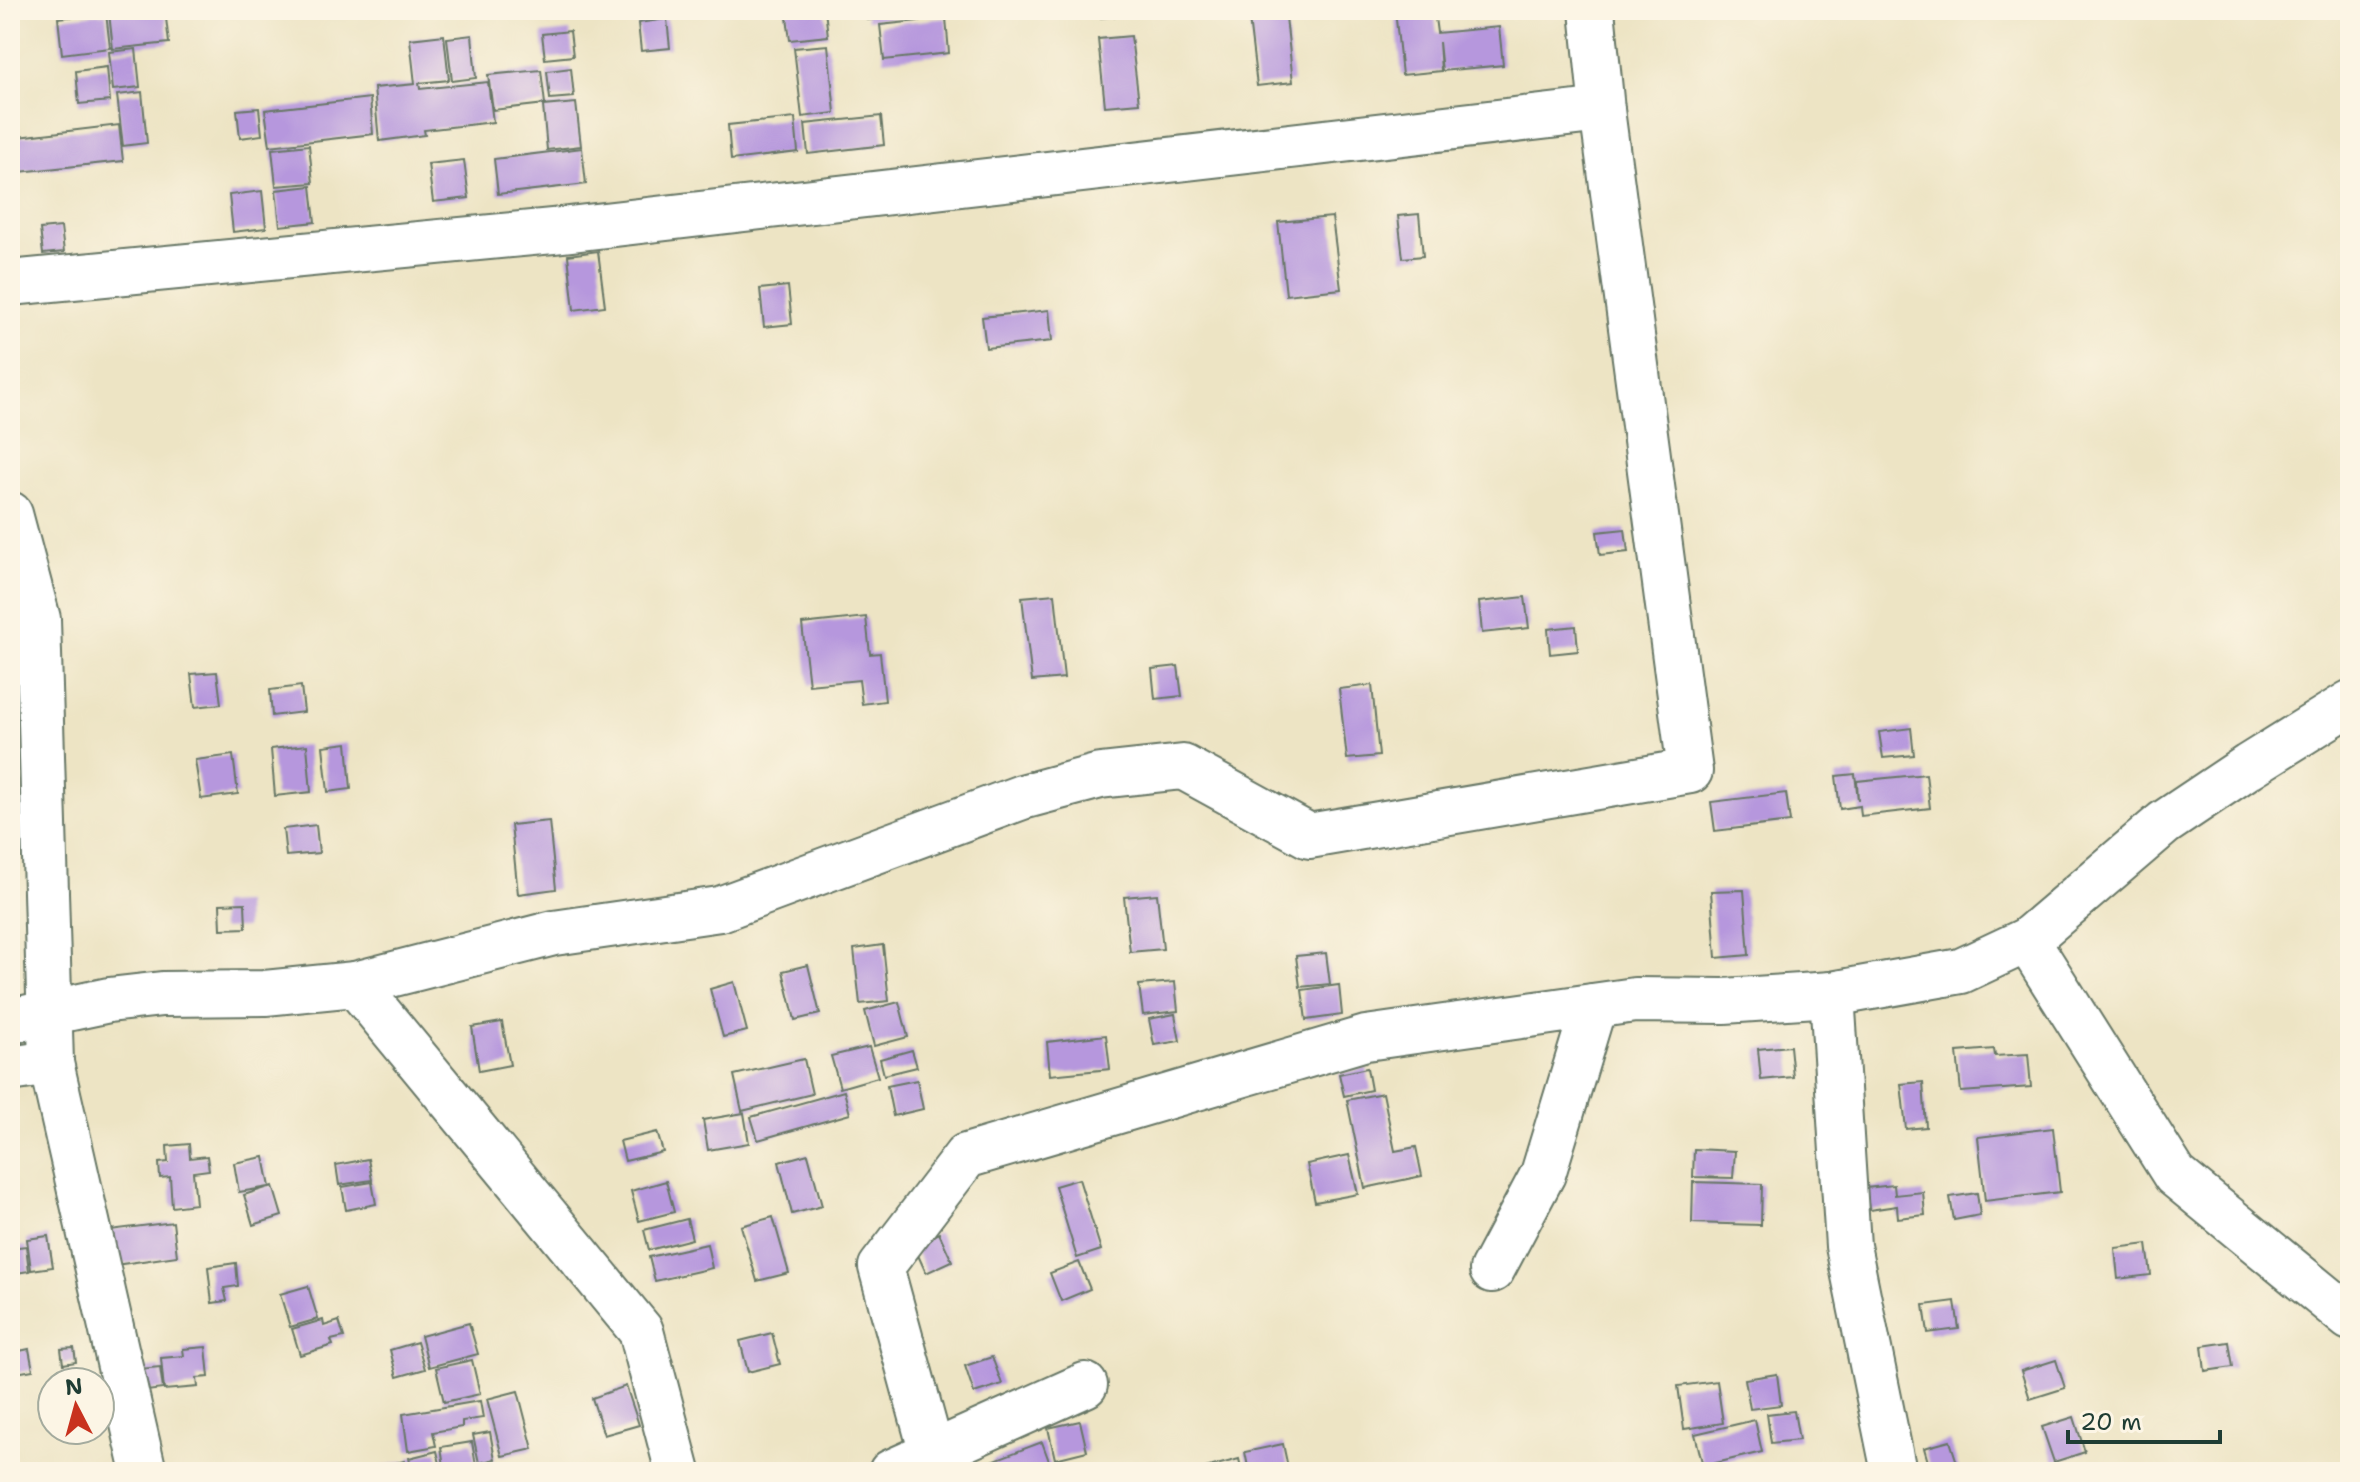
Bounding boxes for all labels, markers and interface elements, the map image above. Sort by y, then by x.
north arrow [36,1366,116,1446]
text: N [64,1371,84,1402]
scale bar [2068,1394,2220,1444]
text: 20 m [2080,1406,2142,1438]

